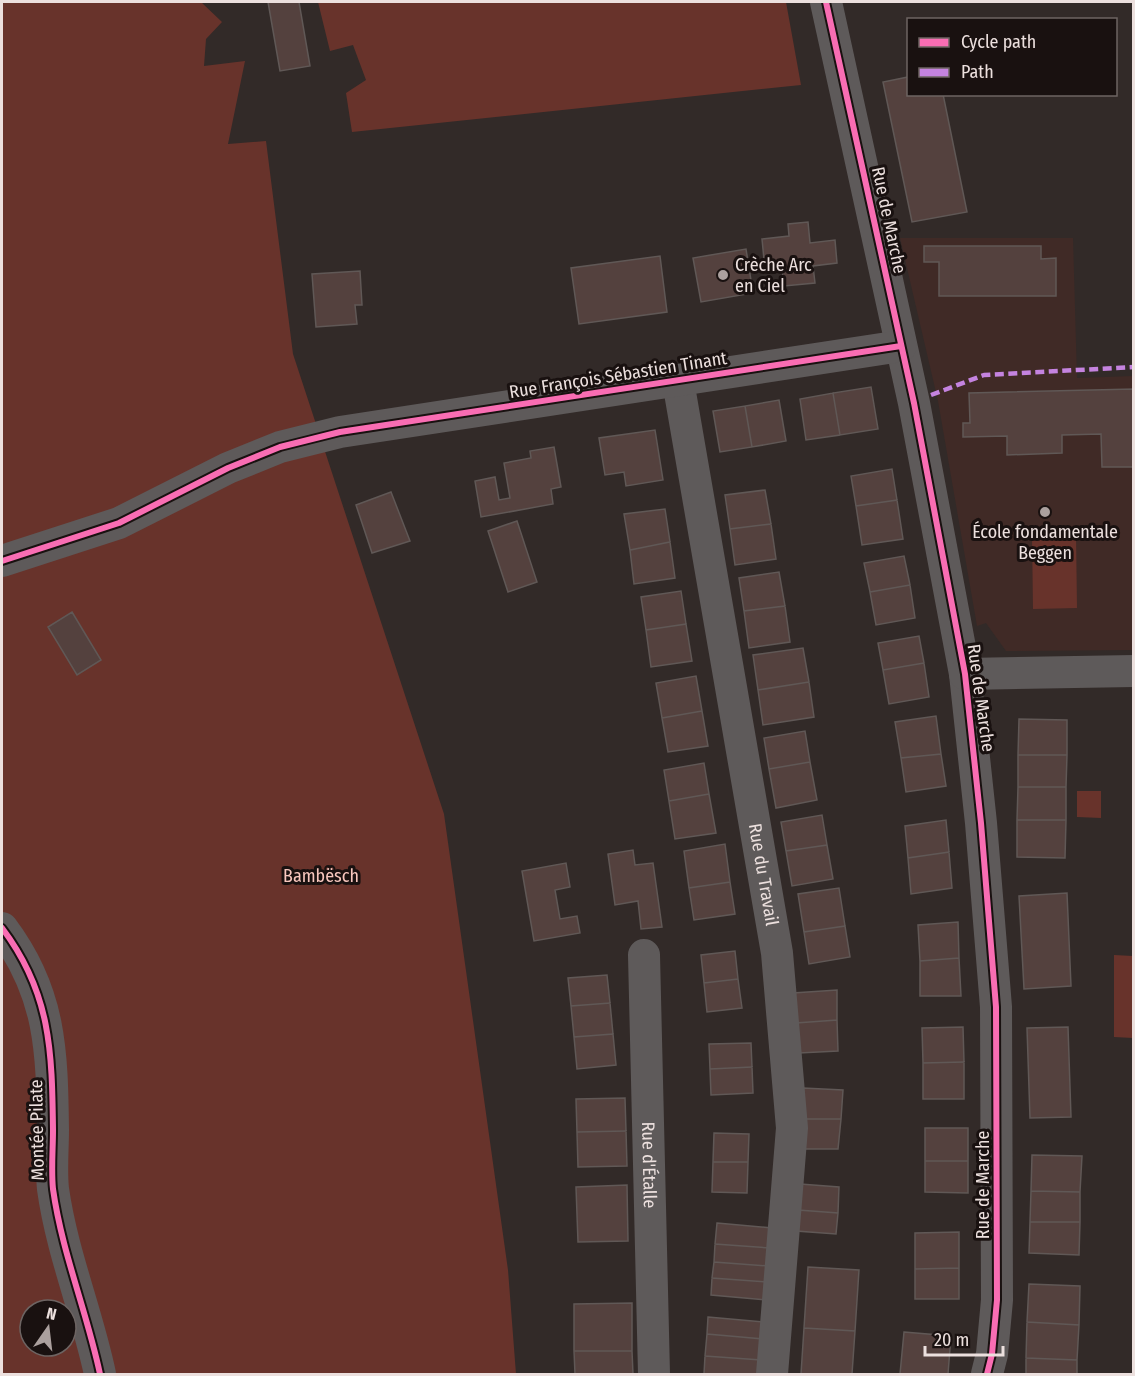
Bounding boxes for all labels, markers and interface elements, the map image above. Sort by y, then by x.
legend [907,18,1117,96]
text: Cycle path [961,31,1036,53]
text: Path [961,61,994,83]
street label: Rue de Marche [867,165,911,276]
place label: Crèche Arc en Ciel [735,254,812,297]
marker: Crèche Arc en Ciel [716,268,730,282]
street label: Rue François Sébastien Tinant [508,347,729,403]
marker: École fondamentale Beggen [1038,505,1052,519]
place label: École fondamentale Beggen [972,520,1118,564]
street label: Rue de Marche [963,643,999,753]
street label: Rue du Travail [744,822,783,928]
park label: Bambësch [283,865,359,887]
street label: Montée Pilate [25,1079,49,1181]
street label: Rue d'Étalle [637,1121,661,1209]
street label: Rue de Marche [972,1131,994,1239]
north arrow [18,1298,78,1358]
text: N [45,1304,58,1324]
scale bar [925,1319,1003,1357]
text: 20 m [934,1329,969,1351]

